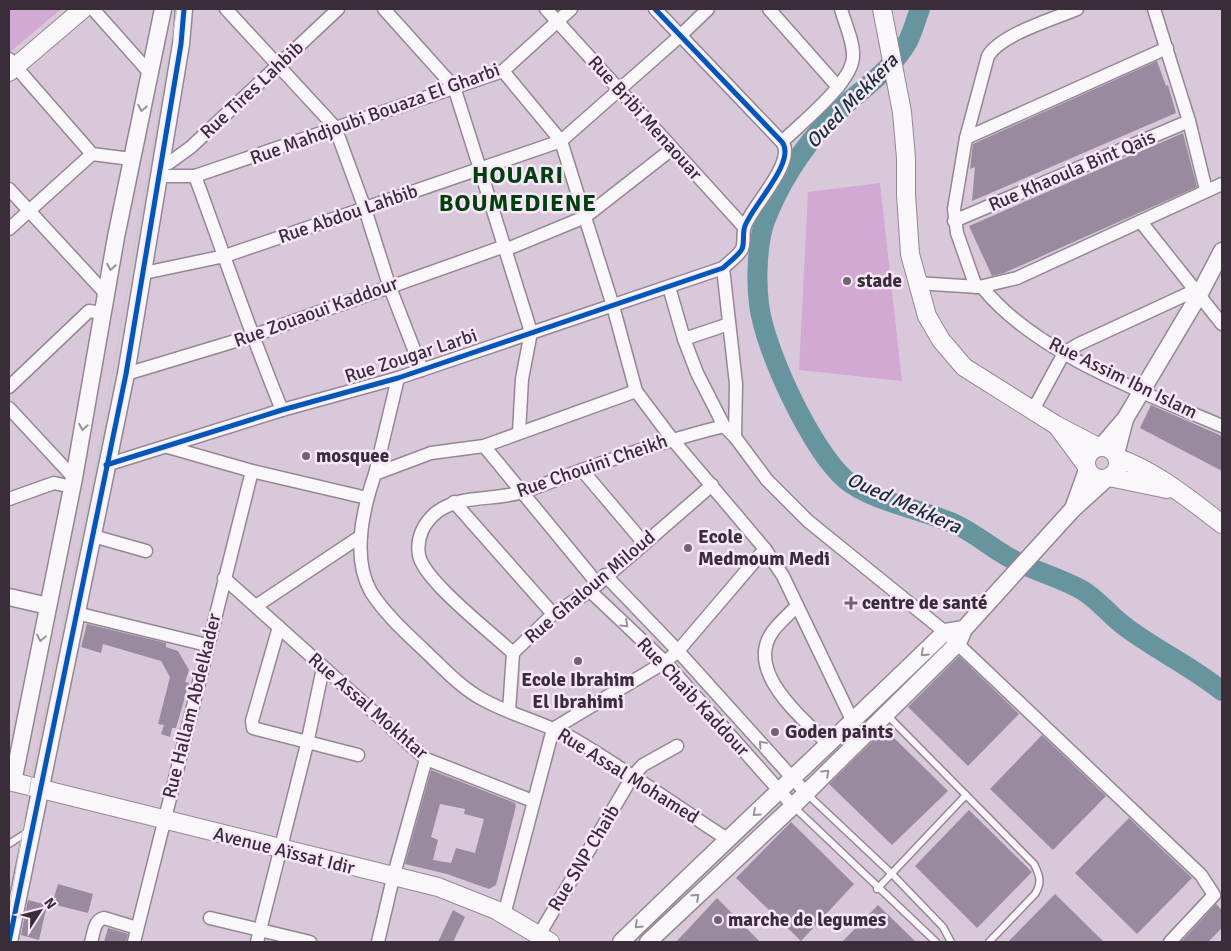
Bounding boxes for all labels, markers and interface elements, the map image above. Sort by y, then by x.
street label: Rue Tires Lahbib [195,36,309,144]
water label: Oued Mekkera [801,48,904,154]
street label: Rue Bribi Menaouar [583,51,707,185]
street label: Rue Mahdjoubi Bouaza El Gharbi [247,58,503,170]
one-way arrow [137,103,147,112]
street label: Rue Khaoula Bint Qais [985,125,1159,217]
district label: HOUARI BOUMEDIENE [439,160,597,218]
street label: Rue Abdou Lahbib [275,179,421,249]
one-way arrow [106,263,116,272]
place label: stade [857,269,902,293]
street label: Rue Zouaoui Kaddour [231,271,401,353]
marker: stade [841,275,853,287]
street label: Rue Zougar Larbi [342,323,480,389]
street label: Rue Assim Ibn Islam [1045,332,1201,424]
one-way arrow [78,423,88,432]
street label: Rue Chouini Cheikh [513,429,671,503]
place label: mosquee [316,444,389,468]
marker: mosquee [300,450,312,462]
water label: Oued Mekkera [843,467,966,540]
street label: Rue Ghaloun Miloud [520,525,660,649]
place label: Ecole Medmoum Medi [698,525,830,571]
marker: Ecole Medmoum Medi [682,542,694,554]
place label: centre de santé [862,591,988,615]
marker: centre de santé [844,596,858,610]
street label: Rue Hallam Abdelkader [157,611,227,801]
one-way arrow [619,618,628,627]
street label: Rue Chaib Kaddour [632,632,754,762]
one-way arrow [37,634,47,643]
street label: Rue Assal Mokhtar [303,647,433,765]
one-way arrow [921,647,930,656]
marker: Ecole Ibrahim El Ibrahimi [572,655,584,667]
place label: Ecole Ibrahim El Ibrahimi [521,668,635,714]
place label: Goden paints [785,720,893,744]
street label: Rue Assal Mohamed [553,723,703,829]
marker: Goden paints [769,726,781,738]
one-way arrow [758,740,767,749]
one-way arrow [821,770,830,779]
street label: Rue SNP Chaib [543,800,625,916]
one-way arrow [752,807,761,816]
street label: Avenue Aïssat Idir [211,822,357,880]
north arrow [15,886,65,936]
one-way arrow [690,894,699,903]
text: N [40,895,60,913]
place label: marche de legumes [728,908,886,932]
marker: marche de legumes [712,914,724,926]
one-way arrow [635,919,644,928]

